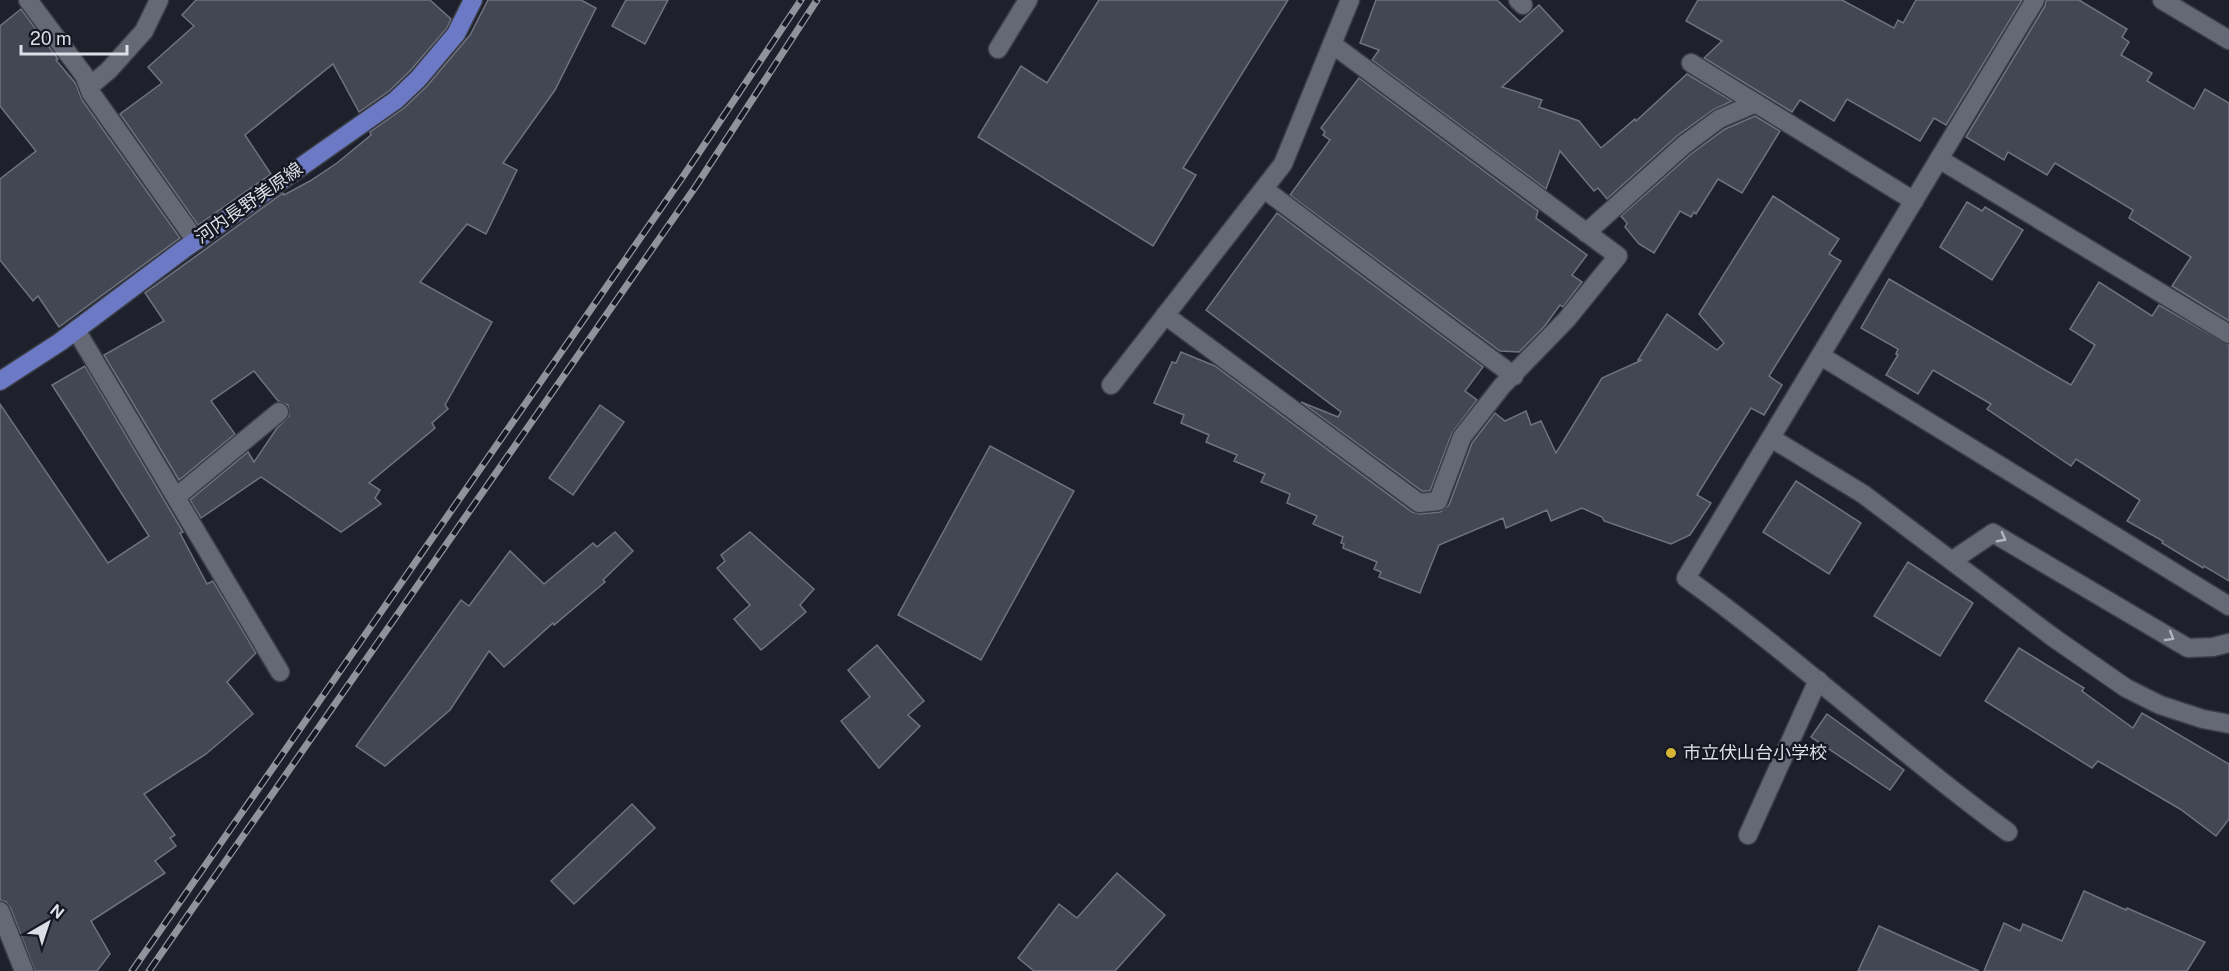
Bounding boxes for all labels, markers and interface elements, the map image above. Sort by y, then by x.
scale bar [21,18,128,56]
text: 20 m [30,28,72,49]
street label: 河内長野美原線 [191,158,306,247]
one-way arrow [1996,531,2006,542]
one-way arrow [2164,630,2174,641]
place label: 市立伏山台小学校 [1683,742,1827,763]
marker: 市立伏山台小学校 [1664,746,1678,760]
north arrow [18,893,78,953]
text: N [46,900,68,923]

